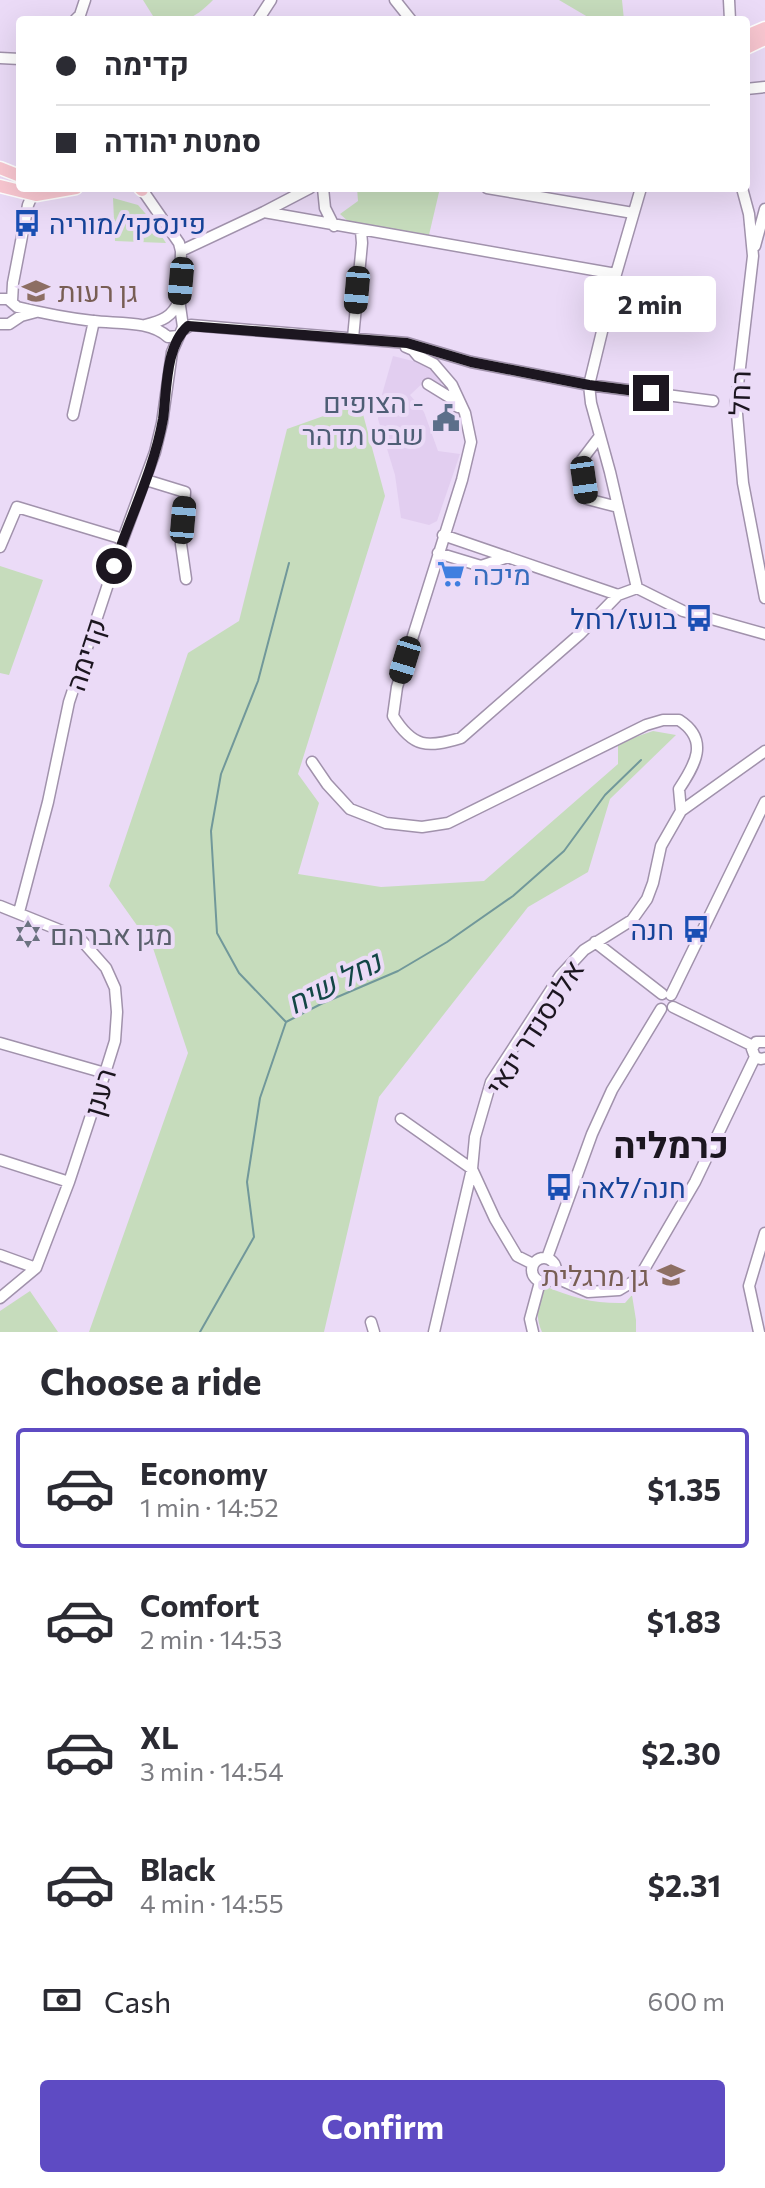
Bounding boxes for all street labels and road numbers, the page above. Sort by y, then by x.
street label: רחל [721,370,757,416]
street label: קדימה [57,613,113,695]
street label: אלכסנדר ינאי [478,953,590,1101]
street label: רענן [76,1064,122,1120]

